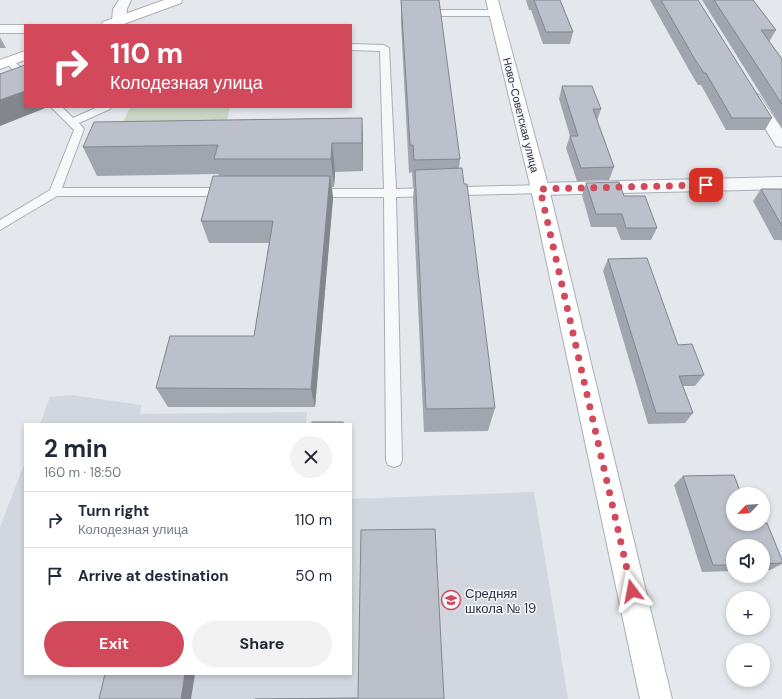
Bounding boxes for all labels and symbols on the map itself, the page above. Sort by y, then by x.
street label: Ново-Советская улица [500,56,542,175]
pin [689,168,723,202]
north arrow [726,487,770,531]
position arrow [611,570,653,612]
place label: Средняя школа № 19 [465,585,536,617]
school or university icon: Средняя школа № 19 [440,589,462,611]

